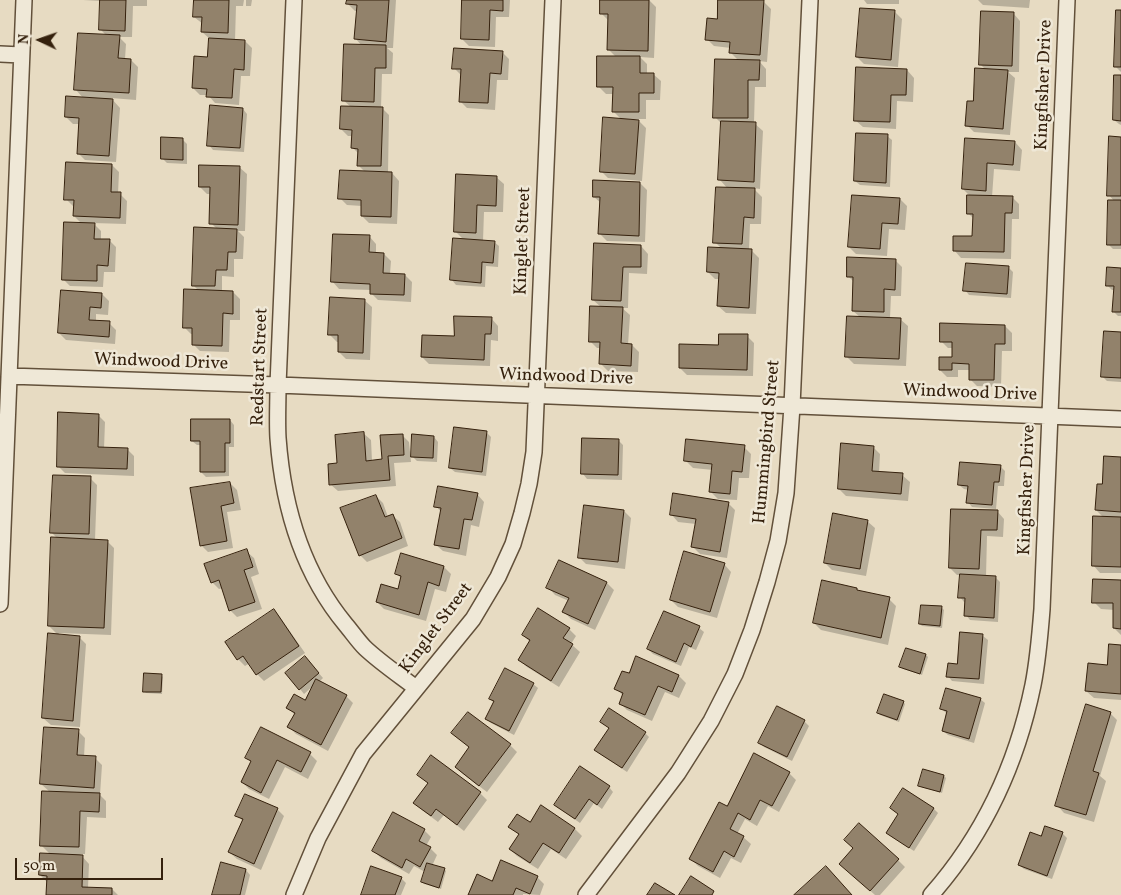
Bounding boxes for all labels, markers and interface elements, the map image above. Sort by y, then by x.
north arrow [15,15,65,65]
street label: Kingfisher Drive [1032,19,1058,151]
text: N [15,34,34,45]
street label: Kinglet Street [511,186,537,296]
street label: Redstart Street [248,308,274,426]
street label: Windwood Drive [93,350,229,376]
street label: Hummingbird Street [750,359,786,525]
street label: Windwood Drive [498,365,634,391]
street label: Windwood Drive [902,381,1038,407]
street label: Kingfisher Drive [1015,424,1041,556]
street label: Kinglet Street [396,579,478,679]
scale bar [18,848,165,880]
text: 50 m [23,856,55,877]

